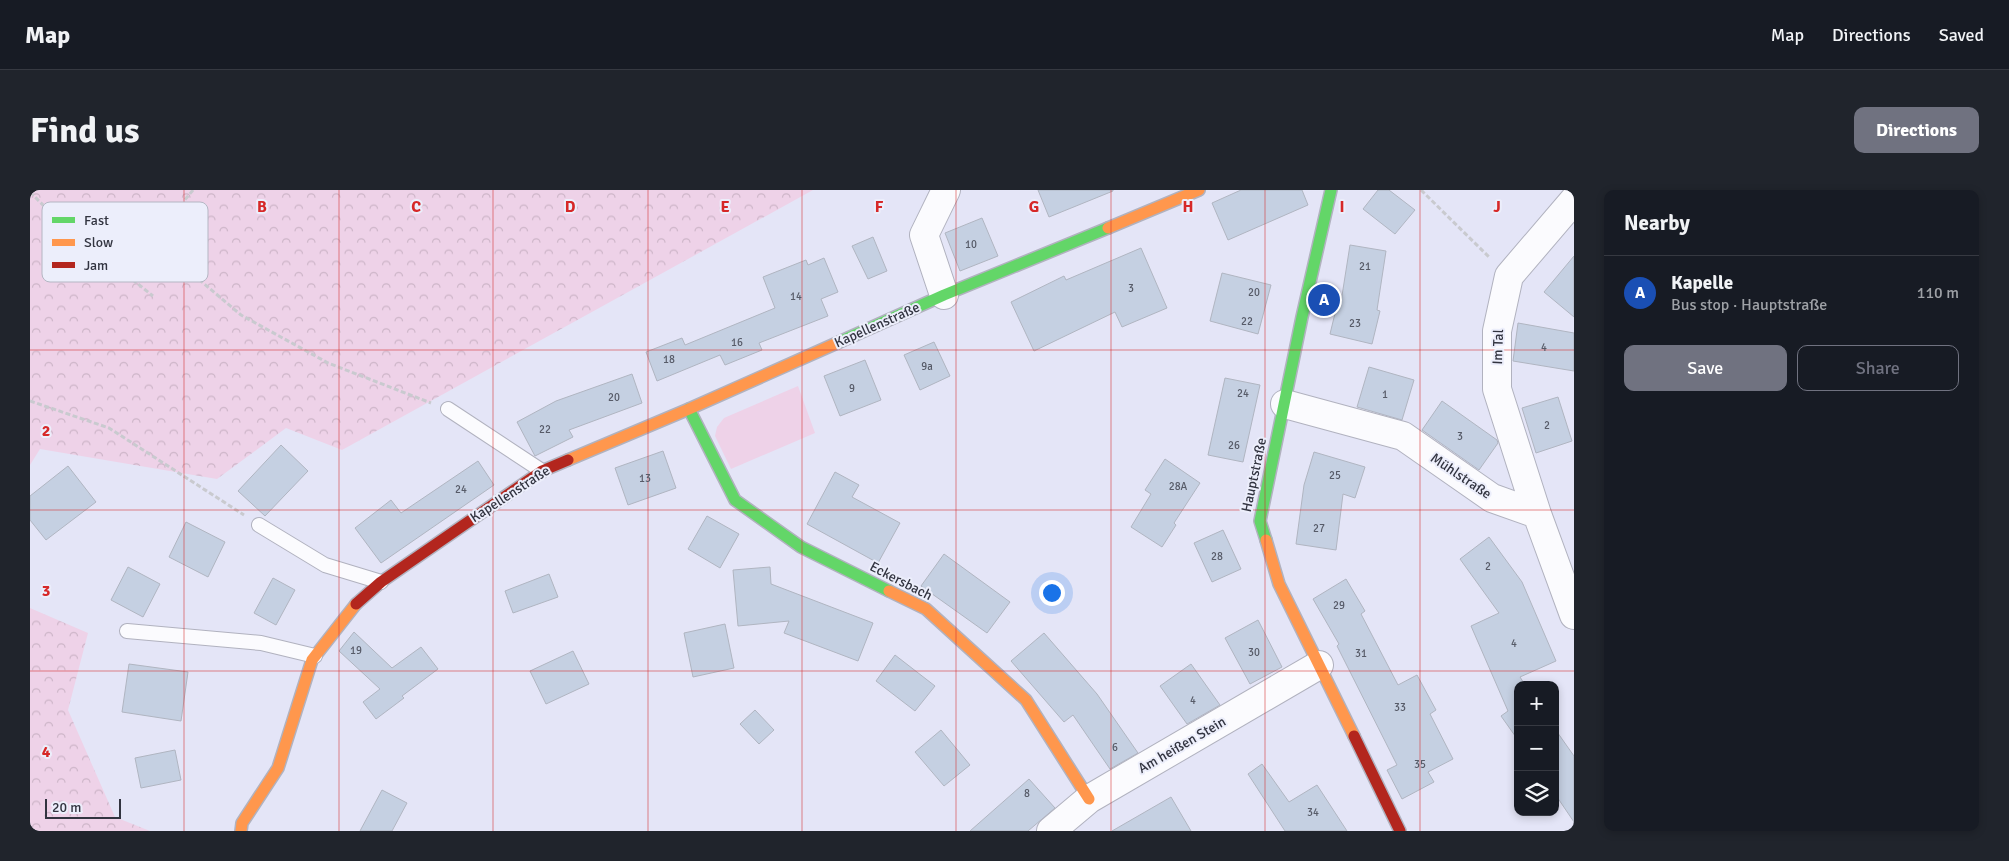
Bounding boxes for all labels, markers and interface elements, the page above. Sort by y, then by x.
text: Map [25,20,70,50]
text: Map [1771,24,1804,46]
text: Directions [1832,24,1911,46]
text: Saved [1939,24,1984,46]
button: Directions [1854,107,1979,153]
text: Find us [30,109,140,152]
text: B [257,197,267,217]
text: C [411,197,421,217]
text: D [565,197,576,217]
text: E [720,197,730,217]
text: F [875,197,884,217]
text: G [1029,197,1039,217]
text: H [1183,197,1193,217]
text: I [1339,197,1345,217]
text: J [1493,197,1501,217]
legend [42,202,208,282]
text: Nearby [1624,210,1690,236]
text: Fast [84,212,109,229]
text: Slow [84,234,113,251]
house number: 10 [965,238,977,251]
text: Jam [84,257,108,274]
house number: 21 [1359,260,1371,273]
text: Kapelle [1671,271,1733,295]
pin: A [1308,281,1340,319]
house number: 3 [1128,282,1134,295]
text: A [1635,283,1645,303]
text: 110 m [1917,283,1959,303]
house number: 20 [1248,286,1260,299]
house number: 14 [790,290,802,303]
text: Bus stop · Hauptstraße [1671,295,1827,315]
street label: Kapellenstraße [832,299,922,351]
house number: 22 [1241,315,1253,328]
house number: 23 [1349,317,1361,330]
street label: Im Tal [1489,329,1507,365]
house number: 16 [731,336,743,349]
house number: 4 [1541,341,1547,354]
button: Save [1624,345,1787,391]
button: Share [1797,345,1959,391]
house number: 18 [663,353,675,366]
house number: 9a [921,360,933,373]
house number: 9 [849,382,855,395]
house number: 24 [1237,387,1249,400]
house number: 1 [1382,388,1388,401]
house number: 20 [608,391,620,404]
house number: 2 [1544,419,1550,432]
text: 2 [42,421,50,441]
house number: 22 [539,423,551,436]
house number: 3 [1457,430,1463,443]
street label: Hauptstraße [1238,436,1270,514]
house number: 26 [1228,439,1240,452]
street label: Mühlstraße [1427,449,1495,503]
street label: Kapellenstraße [467,462,553,526]
house number: 25 [1329,469,1341,482]
house number: 13 [639,472,651,485]
house number: 28A [1169,480,1188,493]
house number: 24 [455,483,467,496]
house number: 27 [1313,522,1325,535]
house number: 28 [1211,550,1223,563]
street label: Eckersbach [867,558,935,604]
house number: 2 [1485,560,1491,573]
your location [1039,580,1065,606]
text: 3 [42,581,50,601]
house number: 29 [1333,599,1345,612]
house number: 4 [1511,637,1517,650]
house number: 19 [350,644,362,657]
house number: 30 [1248,646,1260,659]
house number: 31 [1355,647,1367,660]
map controls [1514,681,1559,816]
button: + [1514,681,1559,726]
house number: 4 [1190,694,1196,707]
house number: 33 [1394,701,1406,714]
street label: Am heißen Stein [1135,713,1229,777]
button: − [1514,726,1559,771]
house number: 6 [1112,741,1118,754]
text: 4 [42,742,51,762]
house number: 35 [1414,758,1426,771]
button: layers [1514,771,1559,816]
house number: 8 [1024,787,1030,800]
scale bar [45,796,121,819]
text: 20 m [52,799,81,816]
house number: 34 [1307,806,1319,819]

